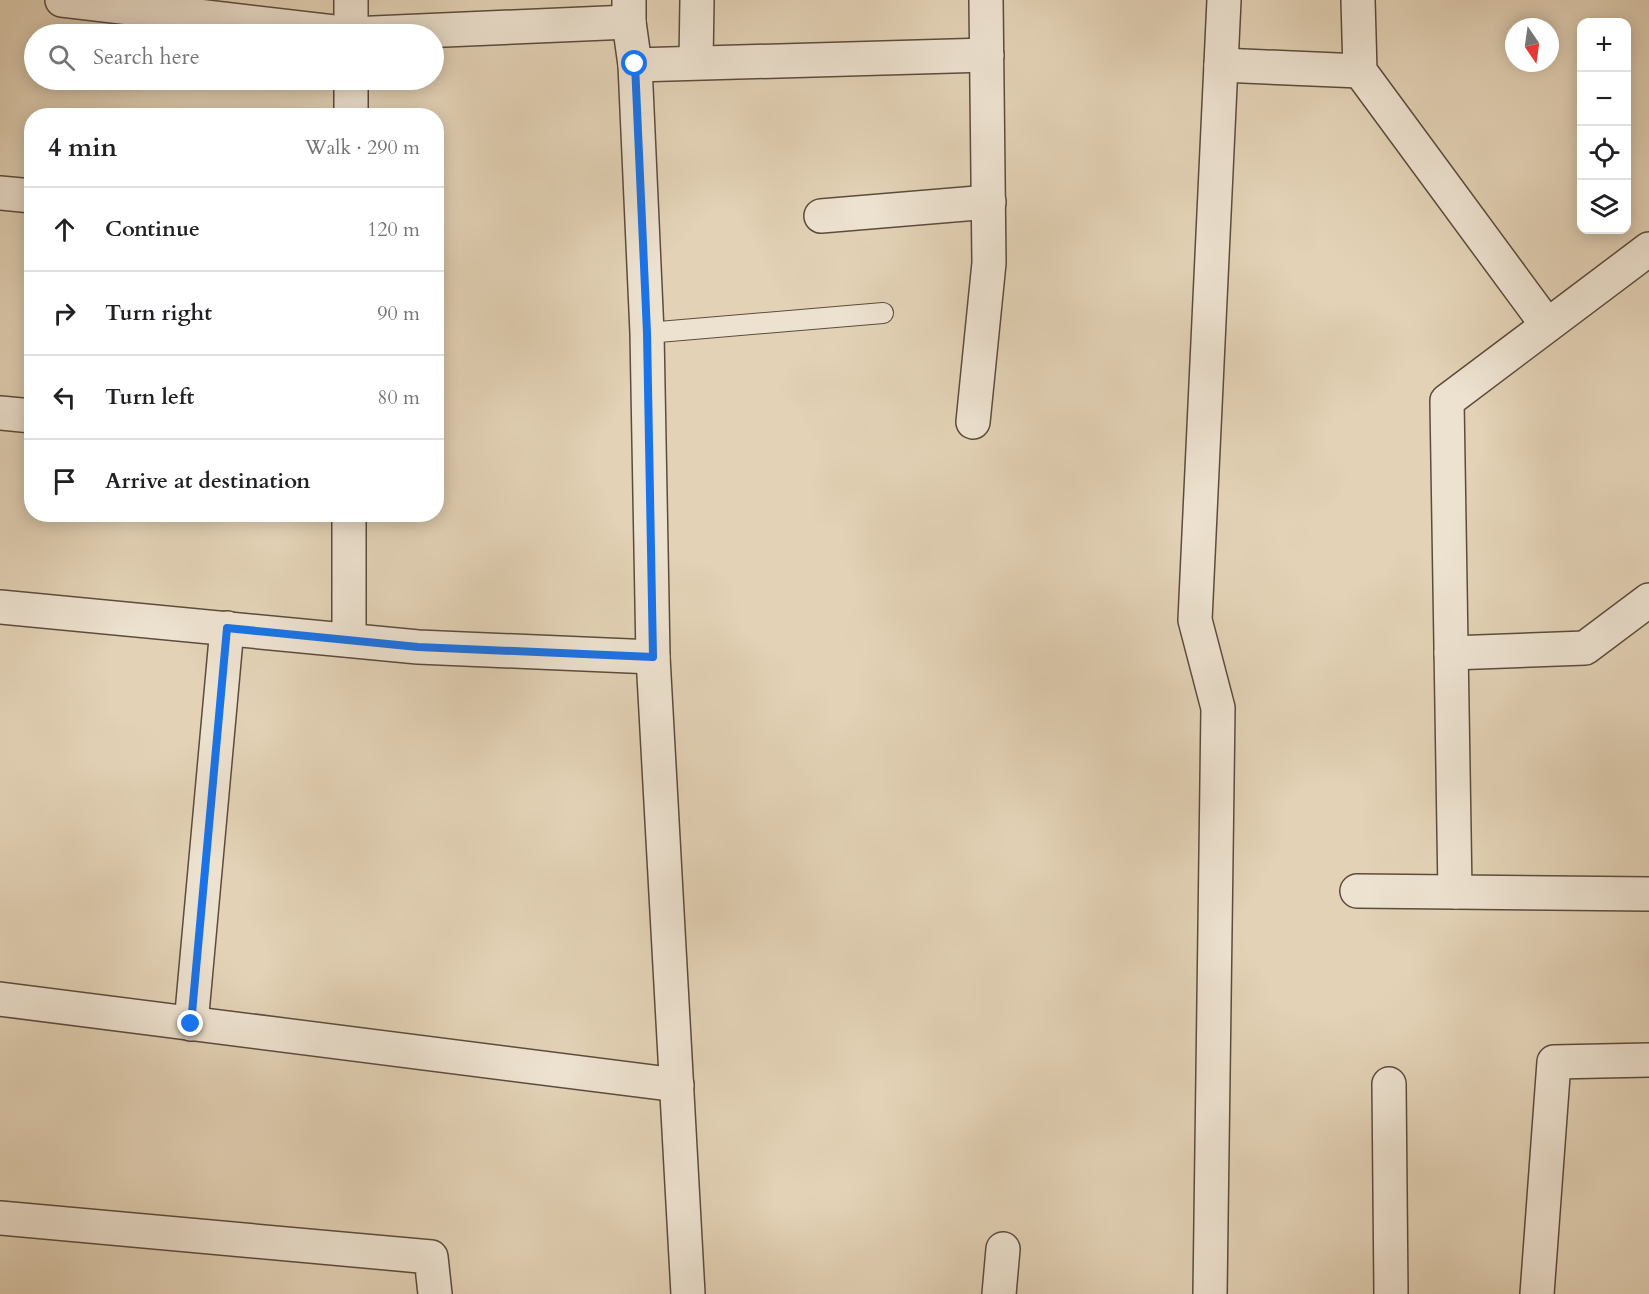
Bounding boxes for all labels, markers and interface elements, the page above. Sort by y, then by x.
north arrow [1505,18,1559,72]
map controls [1577,18,1631,234]
button: + [1577,18,1631,72]
search box [24,24,444,90]
icon: search [45,41,78,74]
text: Search here [93,42,200,72]
route start [621,50,647,76]
button: − [1577,72,1631,126]
button: locate [1577,126,1631,180]
text: 4 min [48,130,117,165]
text: Walk · 290 m [305,134,420,161]
button: layers [1577,180,1631,234]
icon: ahead [48,213,81,246]
text: Continue [105,214,200,244]
text: 120 m [367,216,420,243]
icon: right [48,297,81,330]
text: Turn right [105,298,212,328]
text: 90 m [377,300,420,327]
icon: left [48,381,81,414]
text: Turn left [105,382,194,412]
text: 80 m [377,384,420,411]
icon: arrive [48,465,81,498]
text: Arrive at destination [105,466,310,496]
route end [177,1010,203,1036]

